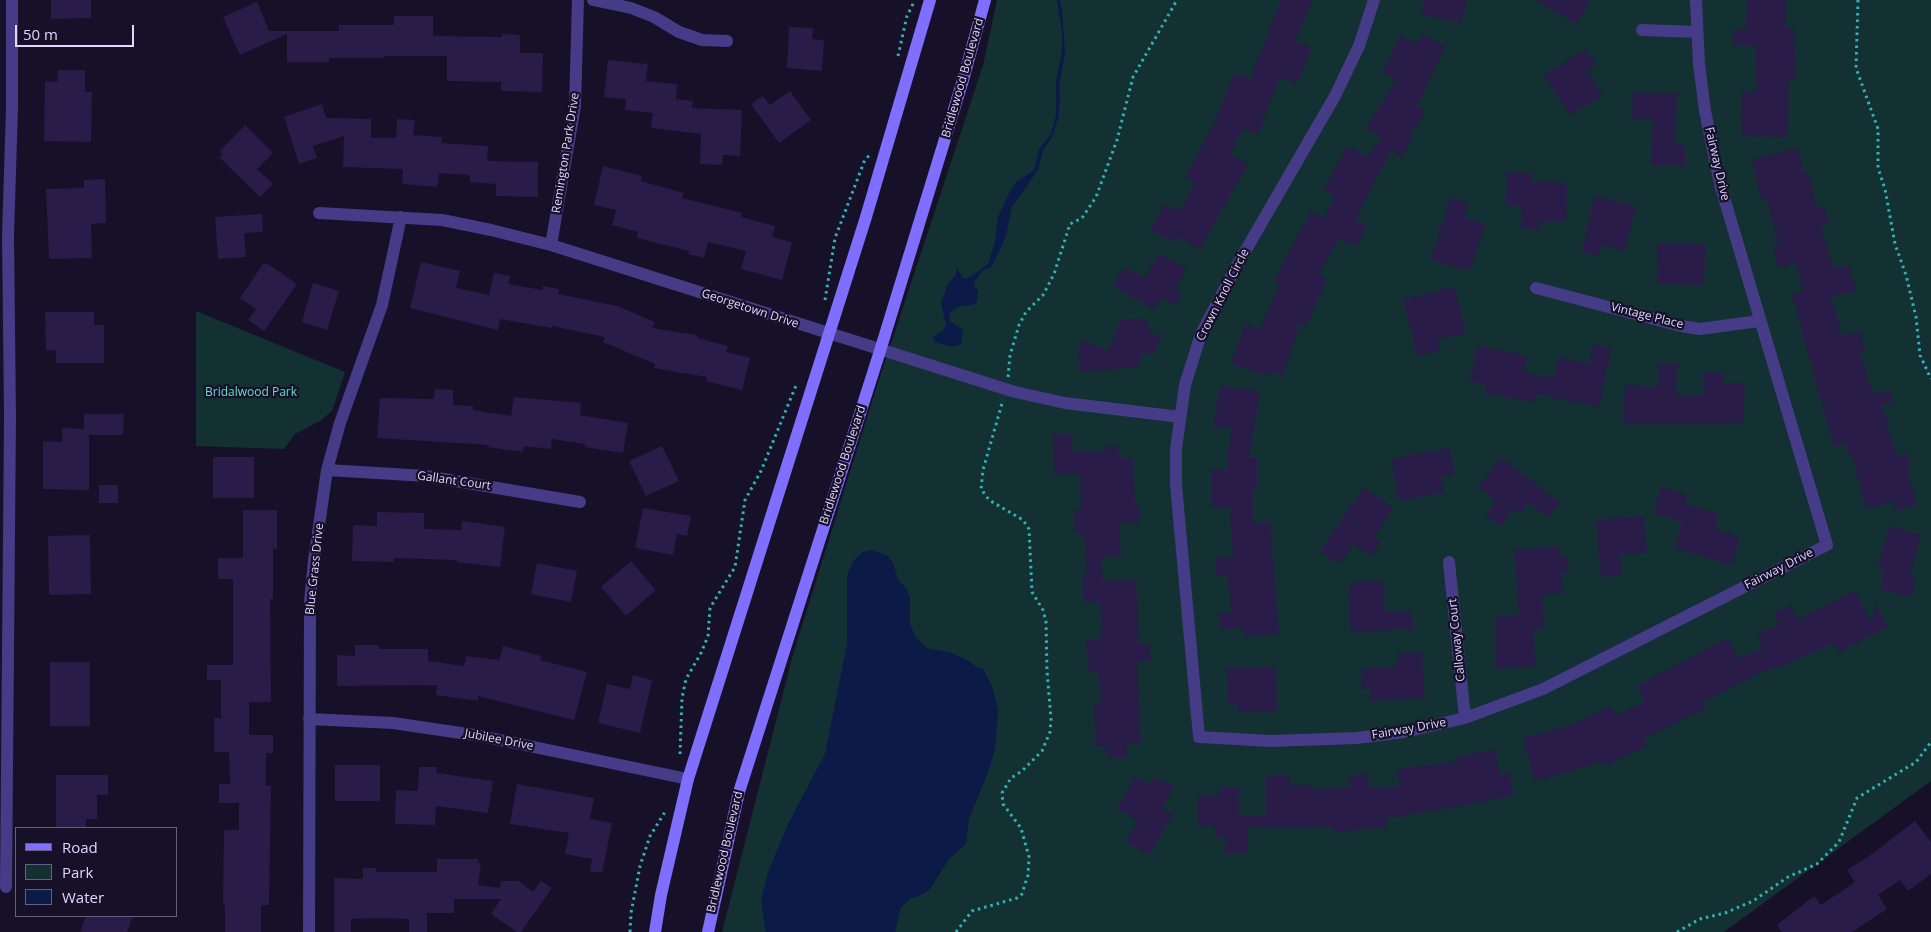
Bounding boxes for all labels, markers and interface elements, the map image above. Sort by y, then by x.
scale bar [18,15,136,47]
street label: Bridlewood Boulevard [939,16,987,140]
text: 50 m [23,24,58,44]
street label: Remington Park Drive [549,92,583,214]
street label: Fairway Drive [1702,126,1732,202]
street label: Crown Knoll Circle [1194,246,1252,344]
street label: Georgetown Drive [700,286,800,332]
street label: Vintage Place [1609,300,1685,332]
park label: Bridalwood Park [205,386,297,400]
street label: Bridlewood Boulevard [817,404,869,526]
street label: Gallant Court [416,469,492,493]
street label: Blue Grass Drive [303,522,327,616]
street label: Fairway Drive [1742,546,1816,592]
street label: Calloway Court [1445,598,1469,682]
street label: Fairway Drive [1371,715,1447,743]
street label: Jubilee Drive [463,726,535,754]
street label: Bridlewood Boulevard [704,790,746,914]
legend [15,827,178,917]
text: Road [62,837,98,857]
text: Park [62,862,93,882]
text: Water [62,887,104,907]

